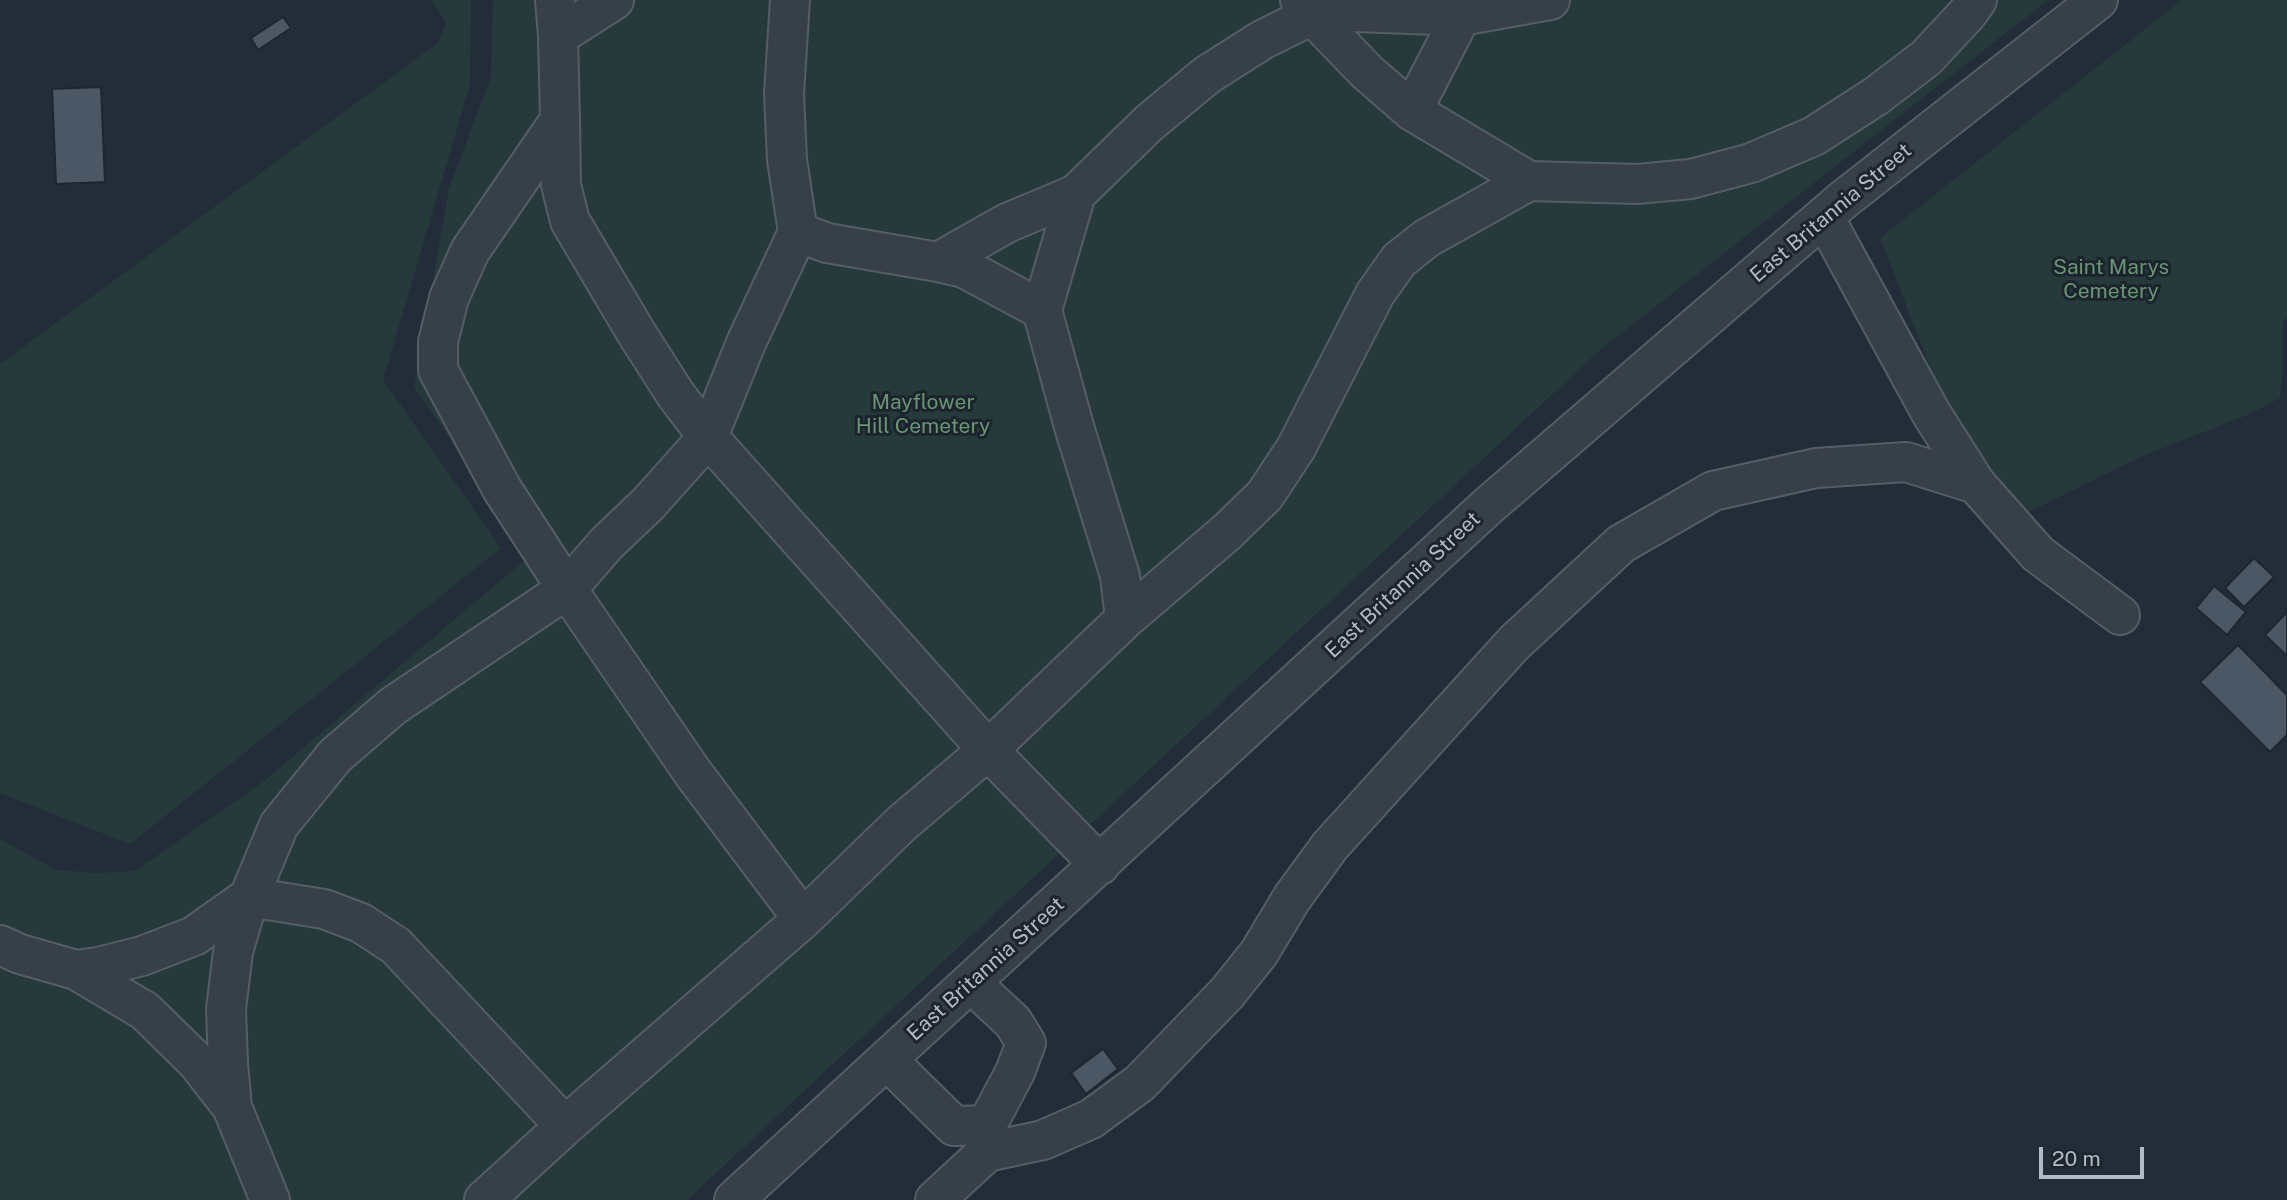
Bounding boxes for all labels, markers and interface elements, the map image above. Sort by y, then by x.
street label: East Britannia Street [1745,138,1917,288]
park label: Saint Marys Cemetery [2053,255,2169,305]
park label: Mayflower Hill Cemetery [856,390,990,440]
street label: East Britannia Street [1320,507,1486,663]
street label: East Britannia Street [902,892,1070,1046]
scale bar [2042,1134,2147,1178]
text: 20 m [2052,1146,2101,1171]

